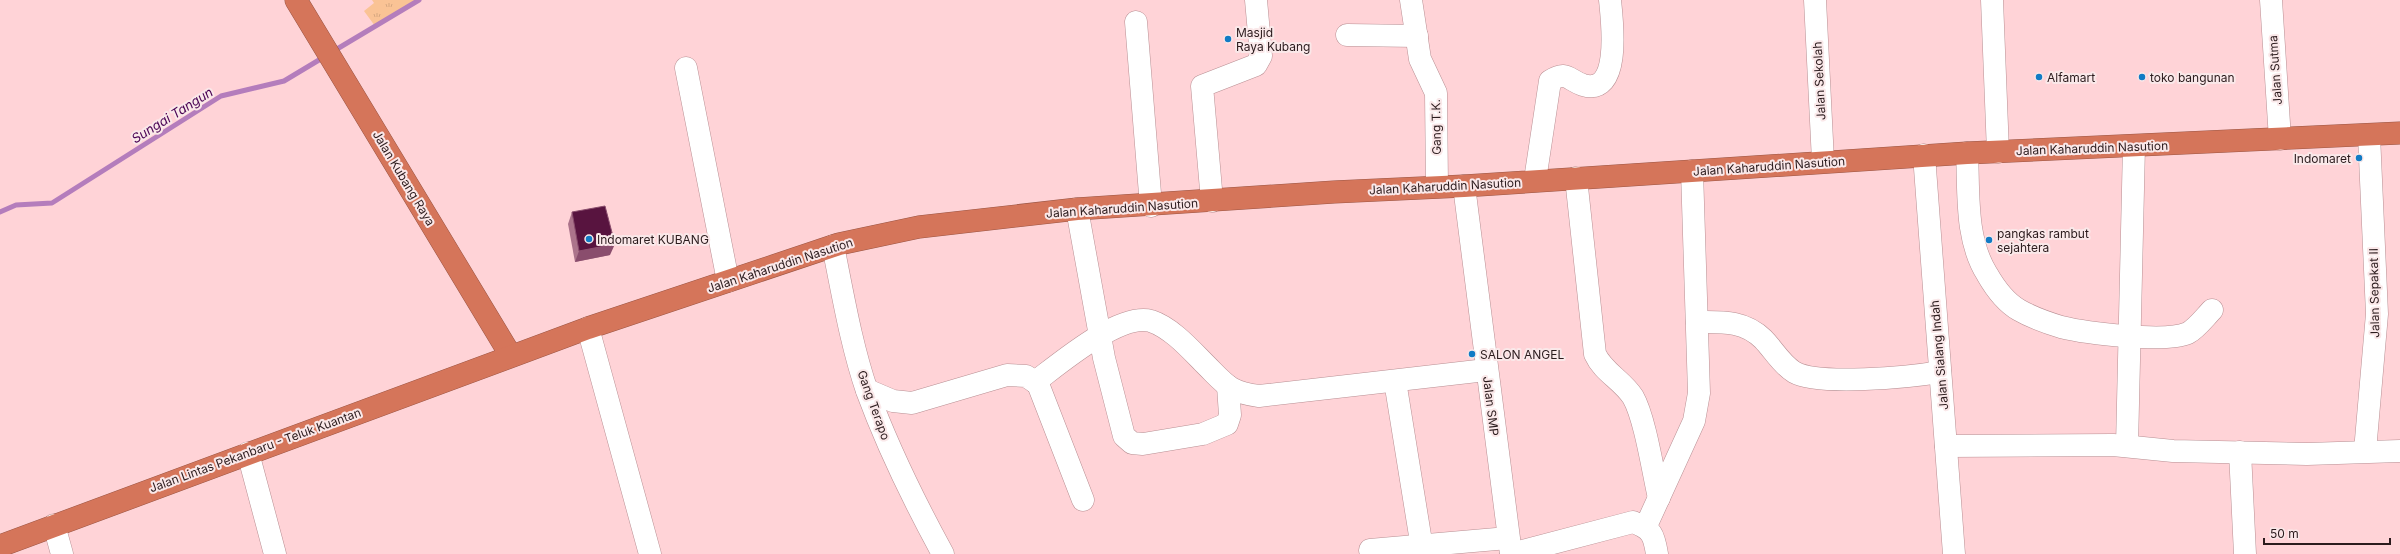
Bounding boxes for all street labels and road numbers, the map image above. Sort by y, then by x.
street label: Jalan Sutma [2265,35,2285,105]
street label: Jalan Sekolah [1809,41,1829,121]
street label: Gang T.K. [1428,99,1444,155]
street label: Jalan Kubang Raya [370,128,438,228]
street label: Jalan Kaharuddin Nasution [2016,138,2168,158]
street label: Jalan Kaharuddin Nasution [1692,153,1846,179]
street label: Jalan Kaharuddin Nasution [1369,175,1521,197]
street label: Jalan Kaharuddin Nasution [1045,195,1199,221]
street label: Jalan Kaharuddin Nasution [705,234,855,296]
street label: Jalan Sepakat II [2366,248,2382,338]
street label: Jalan Sialang Indah [1927,300,1951,410]
street label: Gang Terapo [854,368,894,442]
street label: Jalan SMP [1480,375,1502,437]
street label: Jalan Lintas Pekanbaru - Teluk Kuantan [147,405,363,495]

